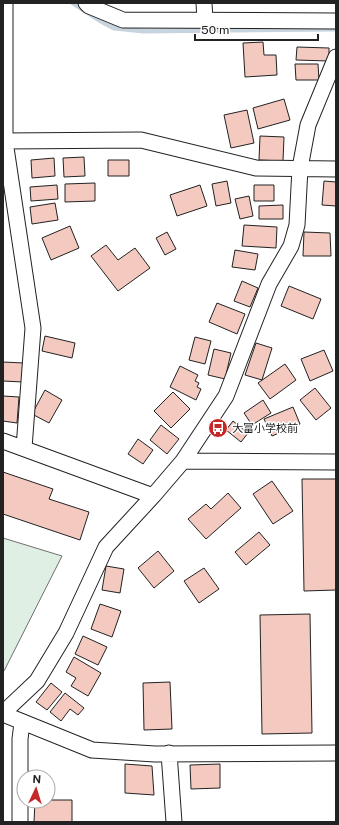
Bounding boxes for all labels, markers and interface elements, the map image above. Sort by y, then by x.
scale bar [195,16,318,42]
text: 50 m [201,23,229,37]
bus stop icon: 大富小学校前 [207,417,229,439]
place label: 大富小学校前 [232,422,298,434]
north arrow [16,769,56,809]
text: N [32,773,41,785]

